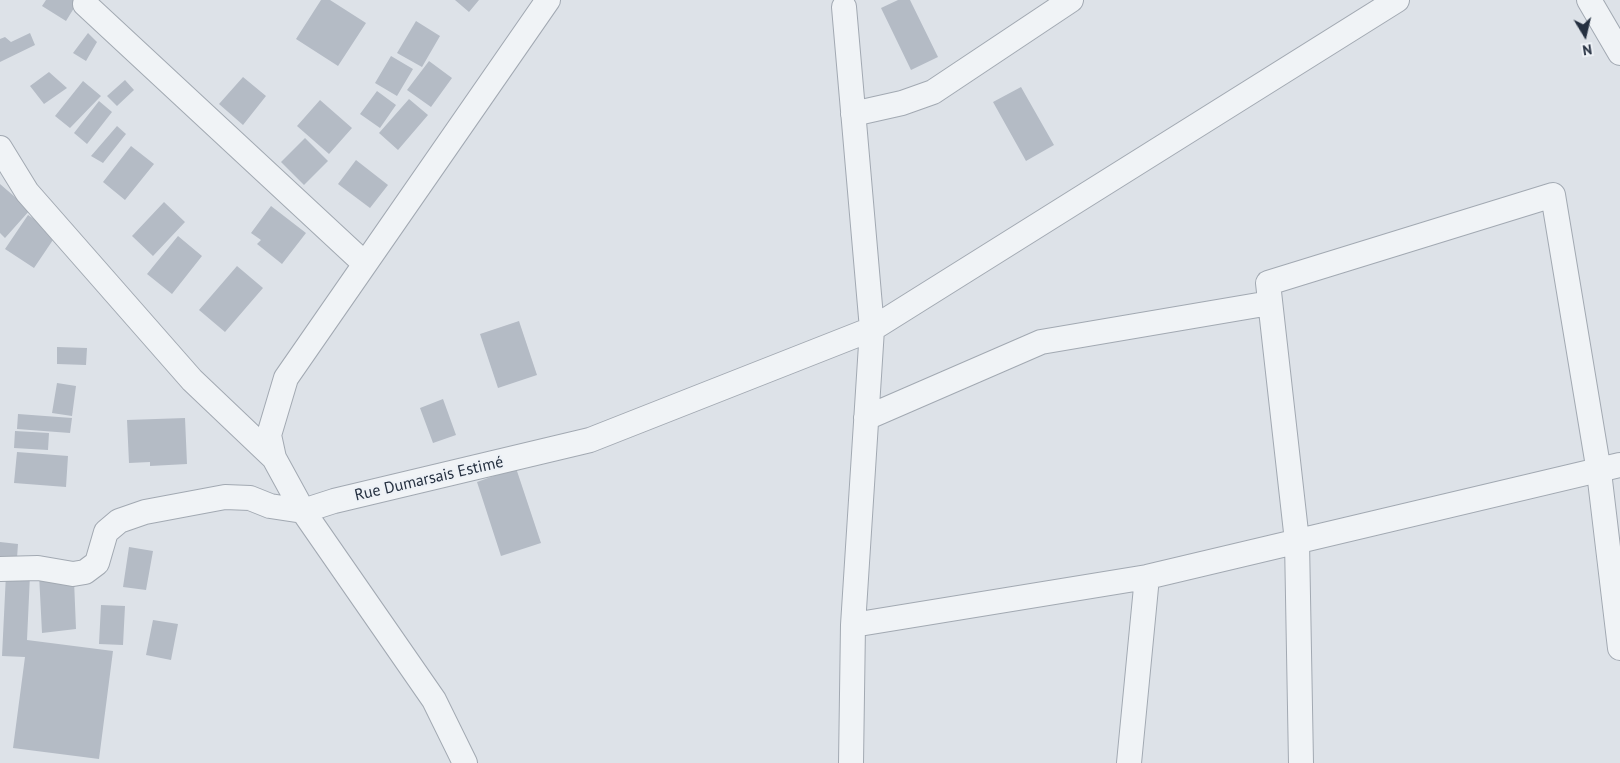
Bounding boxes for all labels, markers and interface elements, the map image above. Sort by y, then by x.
north arrow [1560,10,1610,60]
text: N [1581,40,1593,59]
street label: Rue Dumarsais Estimé [353,453,505,505]

